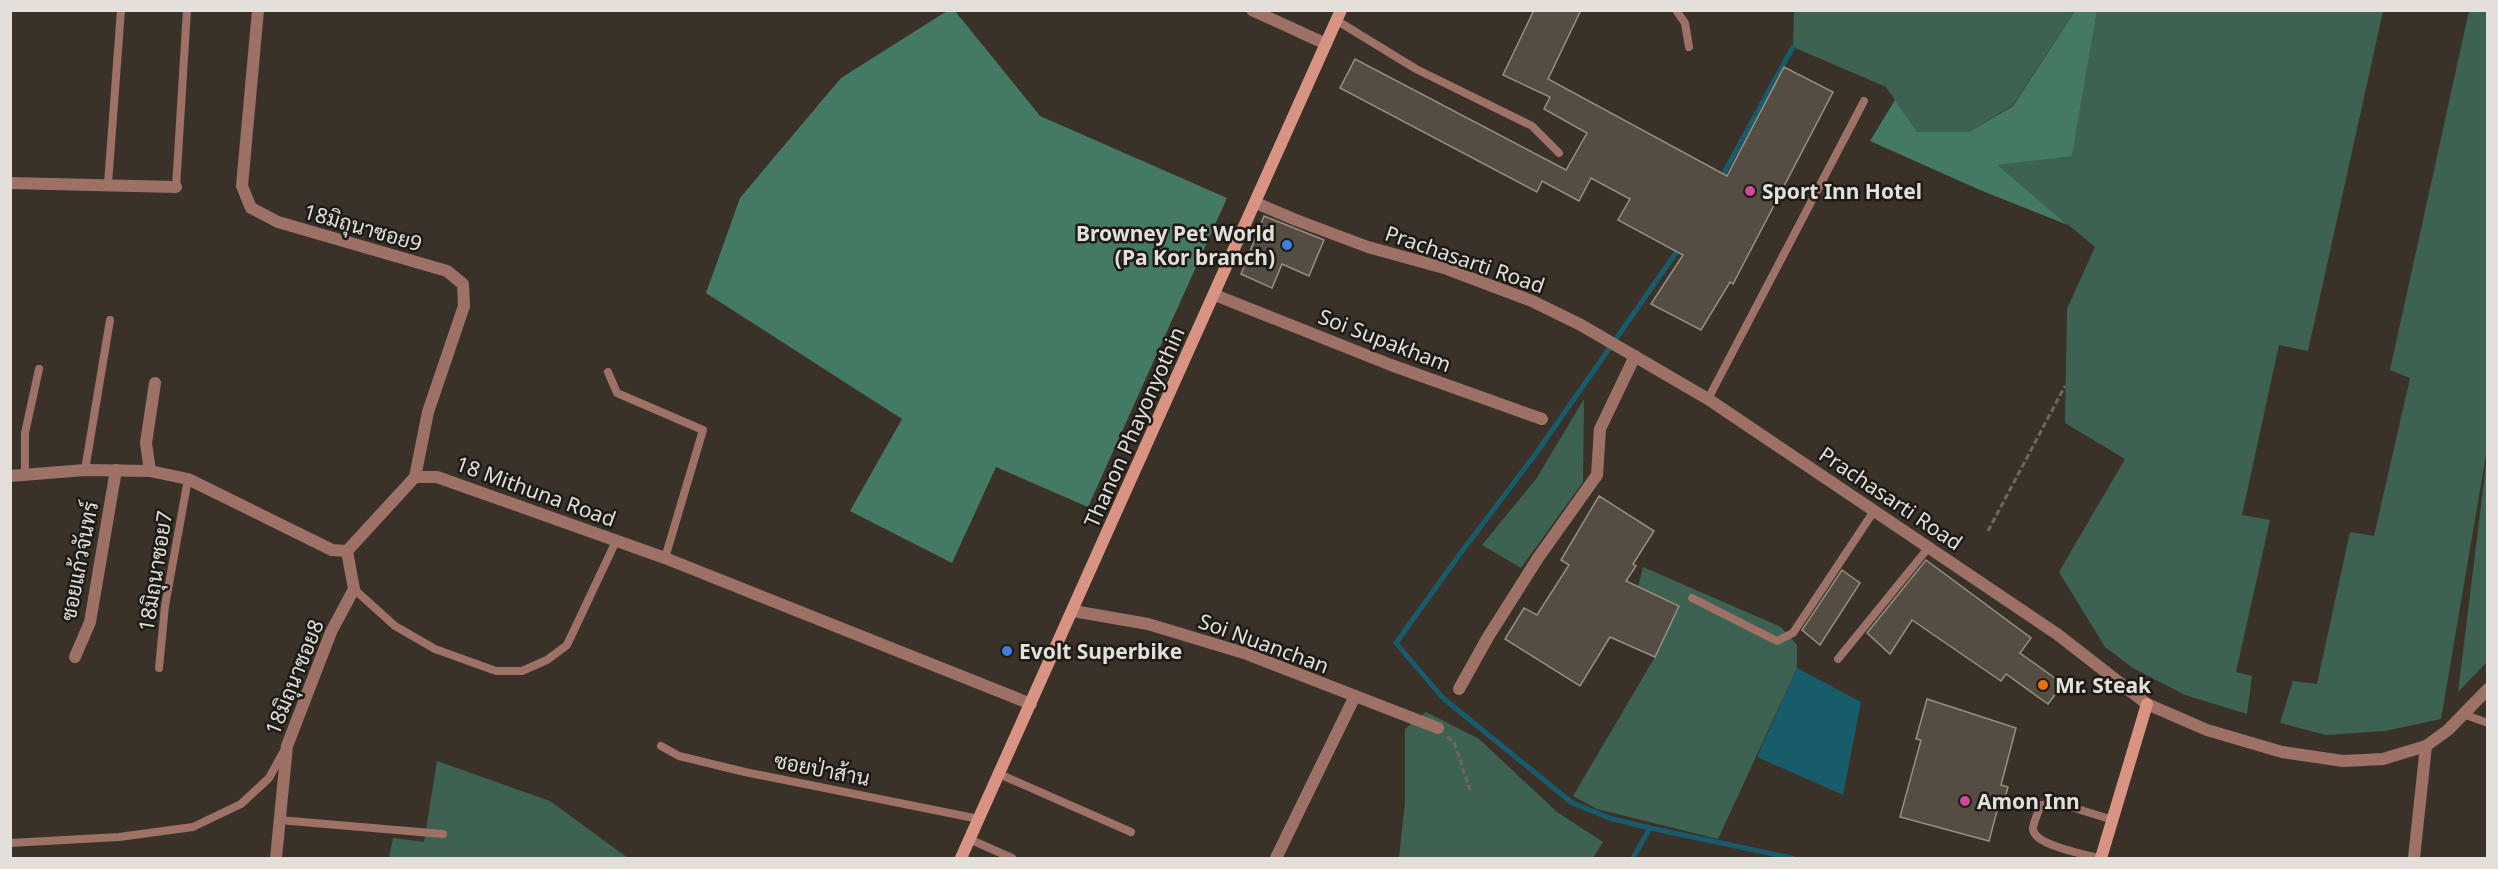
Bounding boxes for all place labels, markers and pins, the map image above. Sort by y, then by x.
place label: Sport Inn Hotel [1762,177,1922,205]
marker: Sport Inn Hotel [1743,184,1757,198]
place label: Browney Pet World (Pa Kor branch) [1076,219,1275,271]
marker: Browney Pet World (Pa Kor branch) [1280,238,1294,252]
place label: Evolt Superbike [1019,637,1182,665]
marker: Evolt Superbike [1000,644,1014,658]
place label: Mr. Steak [2055,671,2152,699]
marker: Mr. Steak [2036,678,2050,692]
place label: Amon Inn [1977,787,2080,815]
marker: Amon Inn [1958,794,1972,808]

